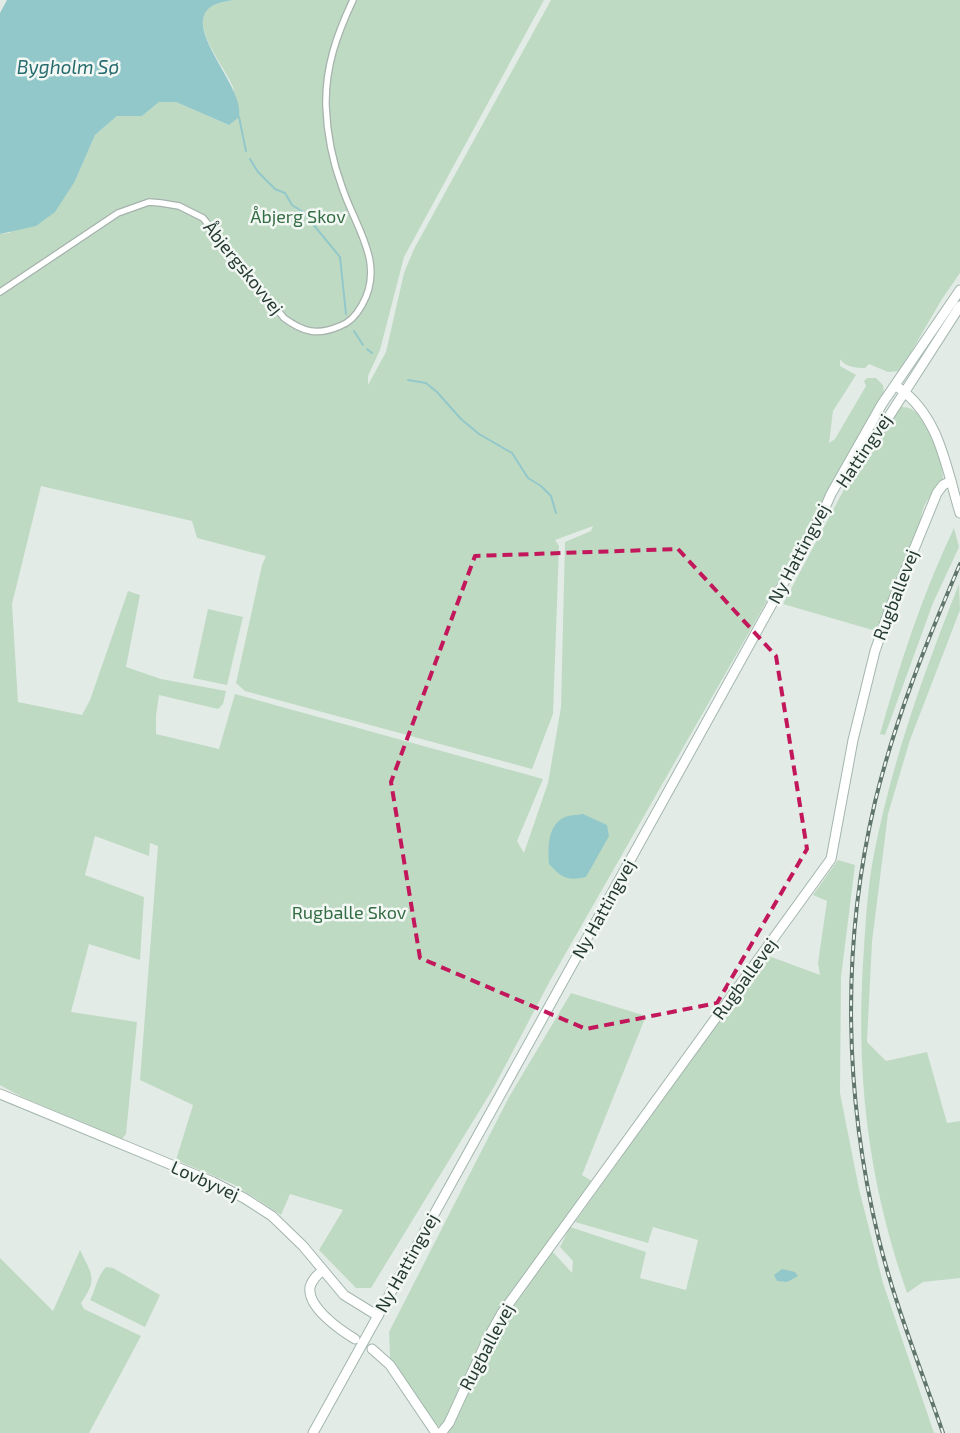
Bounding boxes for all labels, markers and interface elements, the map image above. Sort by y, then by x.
water label: Bygholm Sø [17,55,119,79]
park label: Åbjerg Skov [250,205,346,227]
street label: Åbjergskovvej [199,216,288,319]
street label: Hattingvej [831,409,896,491]
street label: Ny Hattingvej [763,500,834,607]
street label: Rugballevej [868,546,922,643]
street label: Ny Hattingvej [567,855,639,962]
park label: Rugballe Skov [292,901,407,923]
street label: Rugballevej [707,933,781,1024]
street label: Lovbyvej [168,1155,243,1205]
street label: Ny Hattingvej [370,1209,442,1316]
street label: Rugballevej [454,1299,518,1394]

